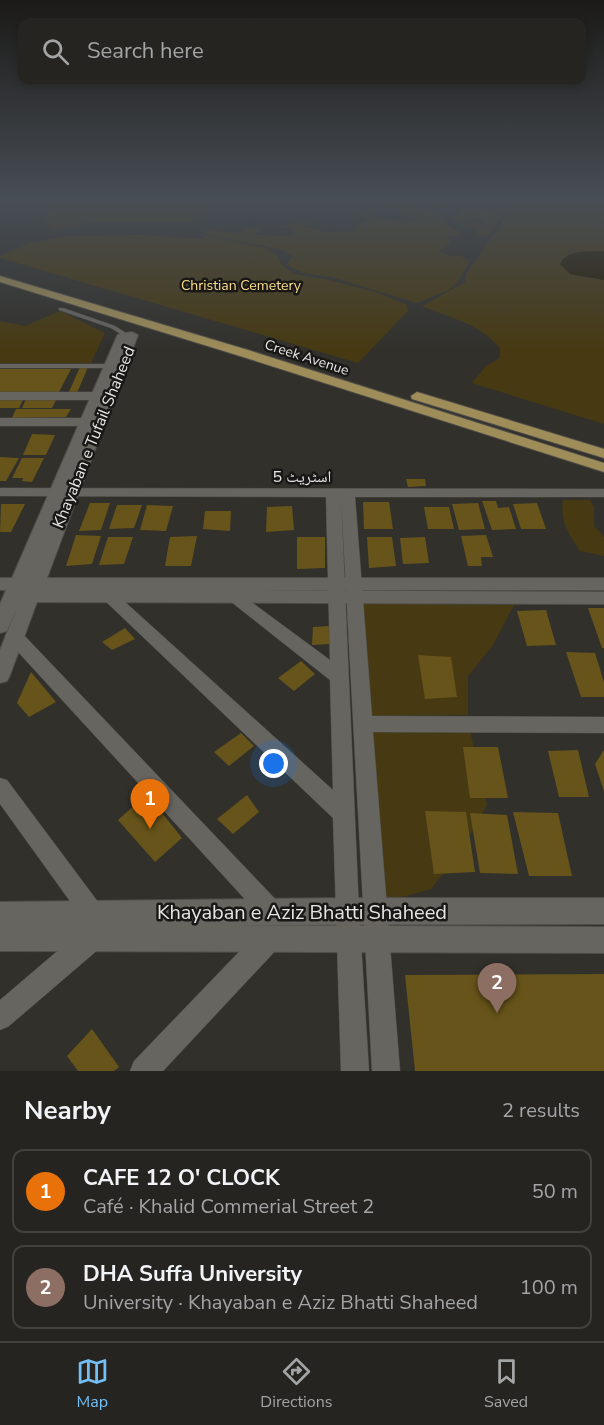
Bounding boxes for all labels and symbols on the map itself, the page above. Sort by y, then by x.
park label: Christian Cemetery [181,276,302,295]
street label: Creek Avenue [262,335,351,380]
street label: Khayaban e Tufail Shaheed [47,343,141,532]
street label: اسٹریٹ 5 [273,466,331,488]
your location [259,749,288,778]
pin: 1 [130,780,170,829]
street label: Khayaban e Aziz Bhatti Shaheed [157,899,447,926]
pin: 2 [478,964,516,1013]

